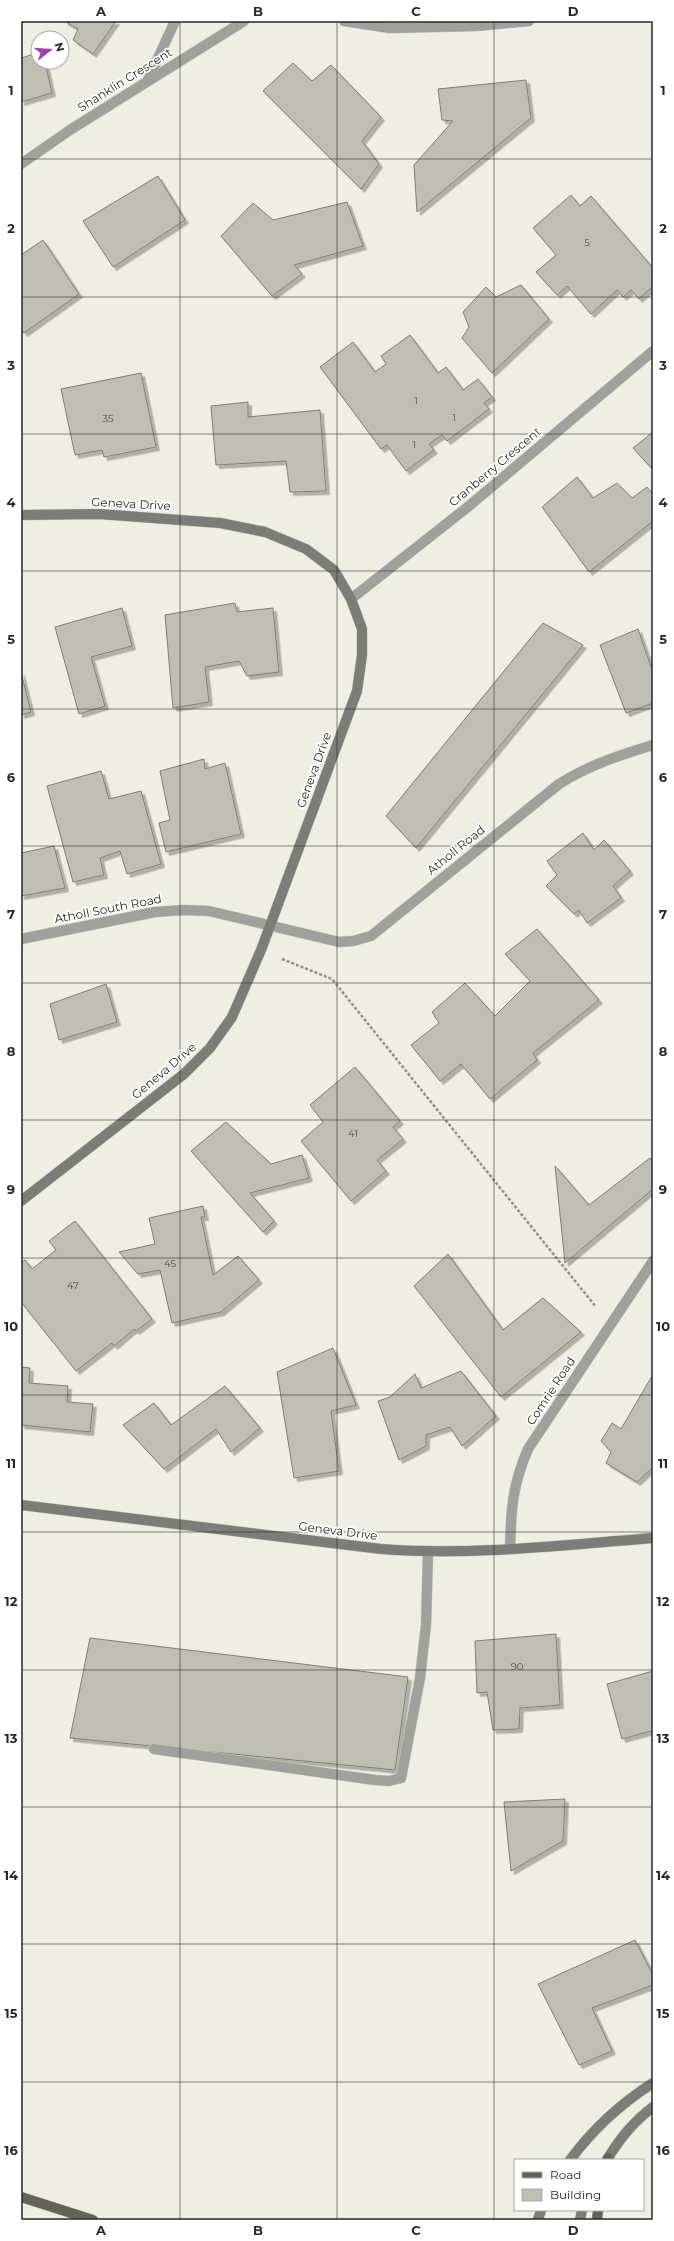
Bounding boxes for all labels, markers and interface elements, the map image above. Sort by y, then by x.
text: A [95,3,107,19]
text: B [253,3,263,19]
text: C [411,3,421,19]
text: D [568,3,579,19]
north arrow [30,30,70,70]
text: N [52,41,68,53]
street label: Shanklin Crescent [75,44,175,115]
text: 1 [8,82,14,98]
text: 1 [660,82,666,98]
text: 2 [7,220,15,236]
text: 2 [659,220,667,236]
house number: 5 [584,236,590,249]
text: 3 [6,357,15,373]
text: 3 [658,357,667,373]
house number: 1 [414,394,418,407]
house number: 1 [452,411,456,424]
house number: 35 [102,412,114,425]
street label: Cranberry Crescent [446,424,544,510]
house number: 1 [412,438,416,451]
text: 4 [7,494,16,510]
street label: Geneva Drive [91,494,171,513]
text: 4 [659,494,668,510]
text: 5 [7,631,15,647]
text: 5 [659,631,667,647]
street label: Geneva Drive [293,730,334,810]
text: 6 [7,769,16,785]
text: 6 [659,769,668,785]
street label: Atholl Road [424,822,488,877]
street label: Atholl South Road [53,891,163,926]
text: 7 [7,906,15,922]
text: 7 [659,906,667,922]
street label: Geneva Drive [128,1039,199,1102]
text: 8 [7,1043,16,1059]
text: 8 [659,1043,668,1059]
house number: 41 [348,1127,358,1140]
text: 9 [7,1181,15,1197]
text: 9 [659,1181,667,1197]
house number: 45 [164,1257,176,1270]
house number: 47 [67,1279,79,1292]
text: 10 [4,1318,18,1334]
text: 10 [656,1318,670,1334]
street label: Comrie Road [523,1354,578,1428]
text: 11 [6,1455,16,1471]
text: 11 [658,1455,668,1471]
street label: Geneva Drive [298,1518,379,1543]
text: 12 [5,1593,18,1609]
text: 12 [657,1593,670,1609]
house number: 90 [511,1660,524,1673]
text: 13 [5,1730,18,1746]
text: 13 [657,1730,670,1746]
text: 14 [4,1867,18,1883]
text: 14 [656,1867,670,1883]
text: 15 [5,2005,18,2021]
text: 15 [657,2005,670,2021]
text: 16 [4,2142,18,2158]
text: 16 [656,2142,670,2158]
legend [514,2159,644,2211]
text: Road [550,2167,581,2182]
text: Building [550,2187,601,2202]
text: A [95,2222,107,2238]
text: B [253,2222,263,2238]
text: C [411,2222,421,2238]
text: D [568,2222,579,2238]

